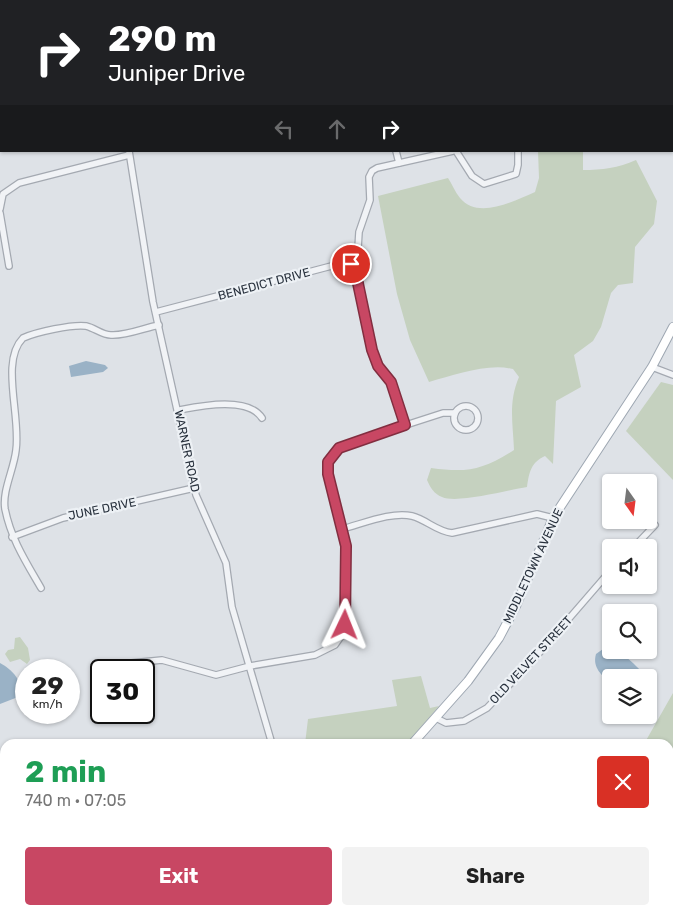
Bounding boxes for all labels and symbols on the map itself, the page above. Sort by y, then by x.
pin [330,243,372,285]
street label: BENEDICT DRIVE [217,265,311,303]
street label: WARNER ROAD [171,409,203,493]
north arrow [602,474,658,529]
street label: JUNE DRIVE [67,495,137,523]
street label: MIDDLETOWN AVENUE [500,506,566,626]
position arrow [318,598,370,650]
street label: OLD VELVET STREET [487,613,575,707]
speed limit sign: 30 [90,659,155,724]

